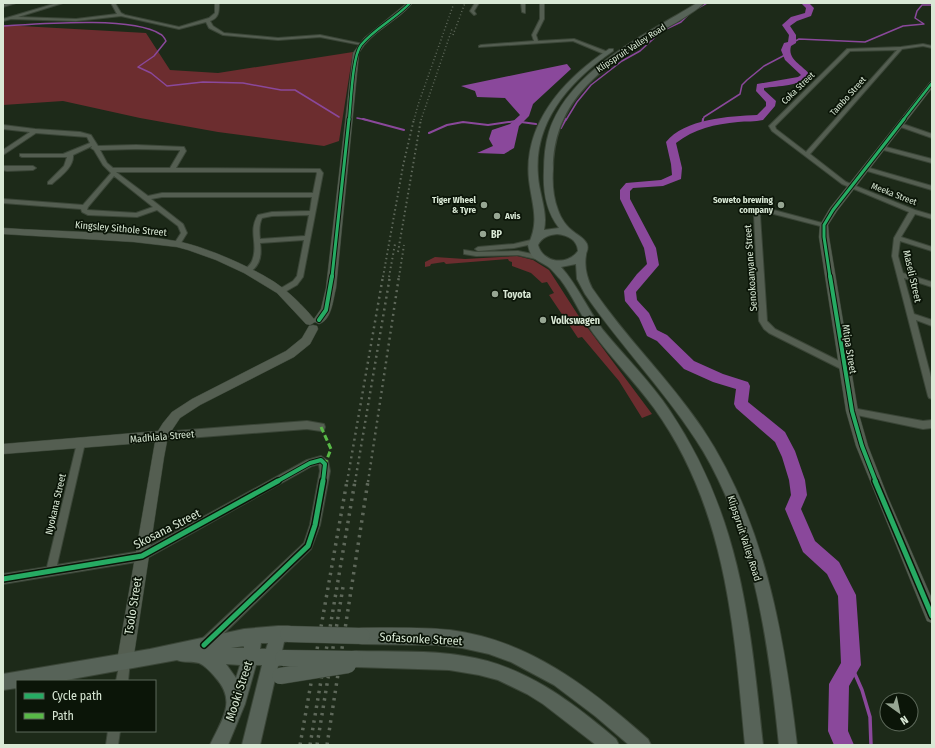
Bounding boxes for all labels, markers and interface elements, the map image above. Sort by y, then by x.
street label: Klipspruit Valley Road [595,22,668,74]
street label: Coka Street [779,70,817,106]
street label: Tambo Street [828,74,868,117]
street label: Meeka Street [870,181,918,207]
place label: Tiger Wheel & Tyre [432,195,477,215]
place label: Soweto brewing company [713,195,774,215]
marker: Tiger Wheel & Tyre [479,200,489,210]
marker: Soweto brewing company [776,200,786,210]
marker: Avis [492,211,502,221]
place label: Avis [504,211,520,221]
street label: Kingsley Sithole Street [75,219,168,239]
street label: Senokoanyane Street [742,224,760,312]
marker: BP [478,229,488,239]
place label: BP [491,229,503,241]
street label: Maseli Street [900,249,924,304]
marker: Toyota [490,289,500,299]
place label: Toyota [503,289,531,301]
marker: Volkswagen [538,315,548,325]
place label: Volkswagen [550,315,600,327]
street label: Mtipa Street [839,324,859,375]
street label: Madhlala Street [129,428,195,446]
street label: Nyokana Street [43,472,69,536]
street label: Klipspruit Valley Road [725,494,764,583]
street label: Skosana Street [131,506,203,552]
street label: Tsolo Street [122,576,144,636]
street label: Sofasonke Street [379,630,463,648]
street label: Mooki Street [223,659,255,723]
legend [16,680,156,732]
text: Cycle path [52,689,102,703]
north arrow [879,692,919,732]
text: Path [52,709,74,723]
text: N [898,713,910,727]

